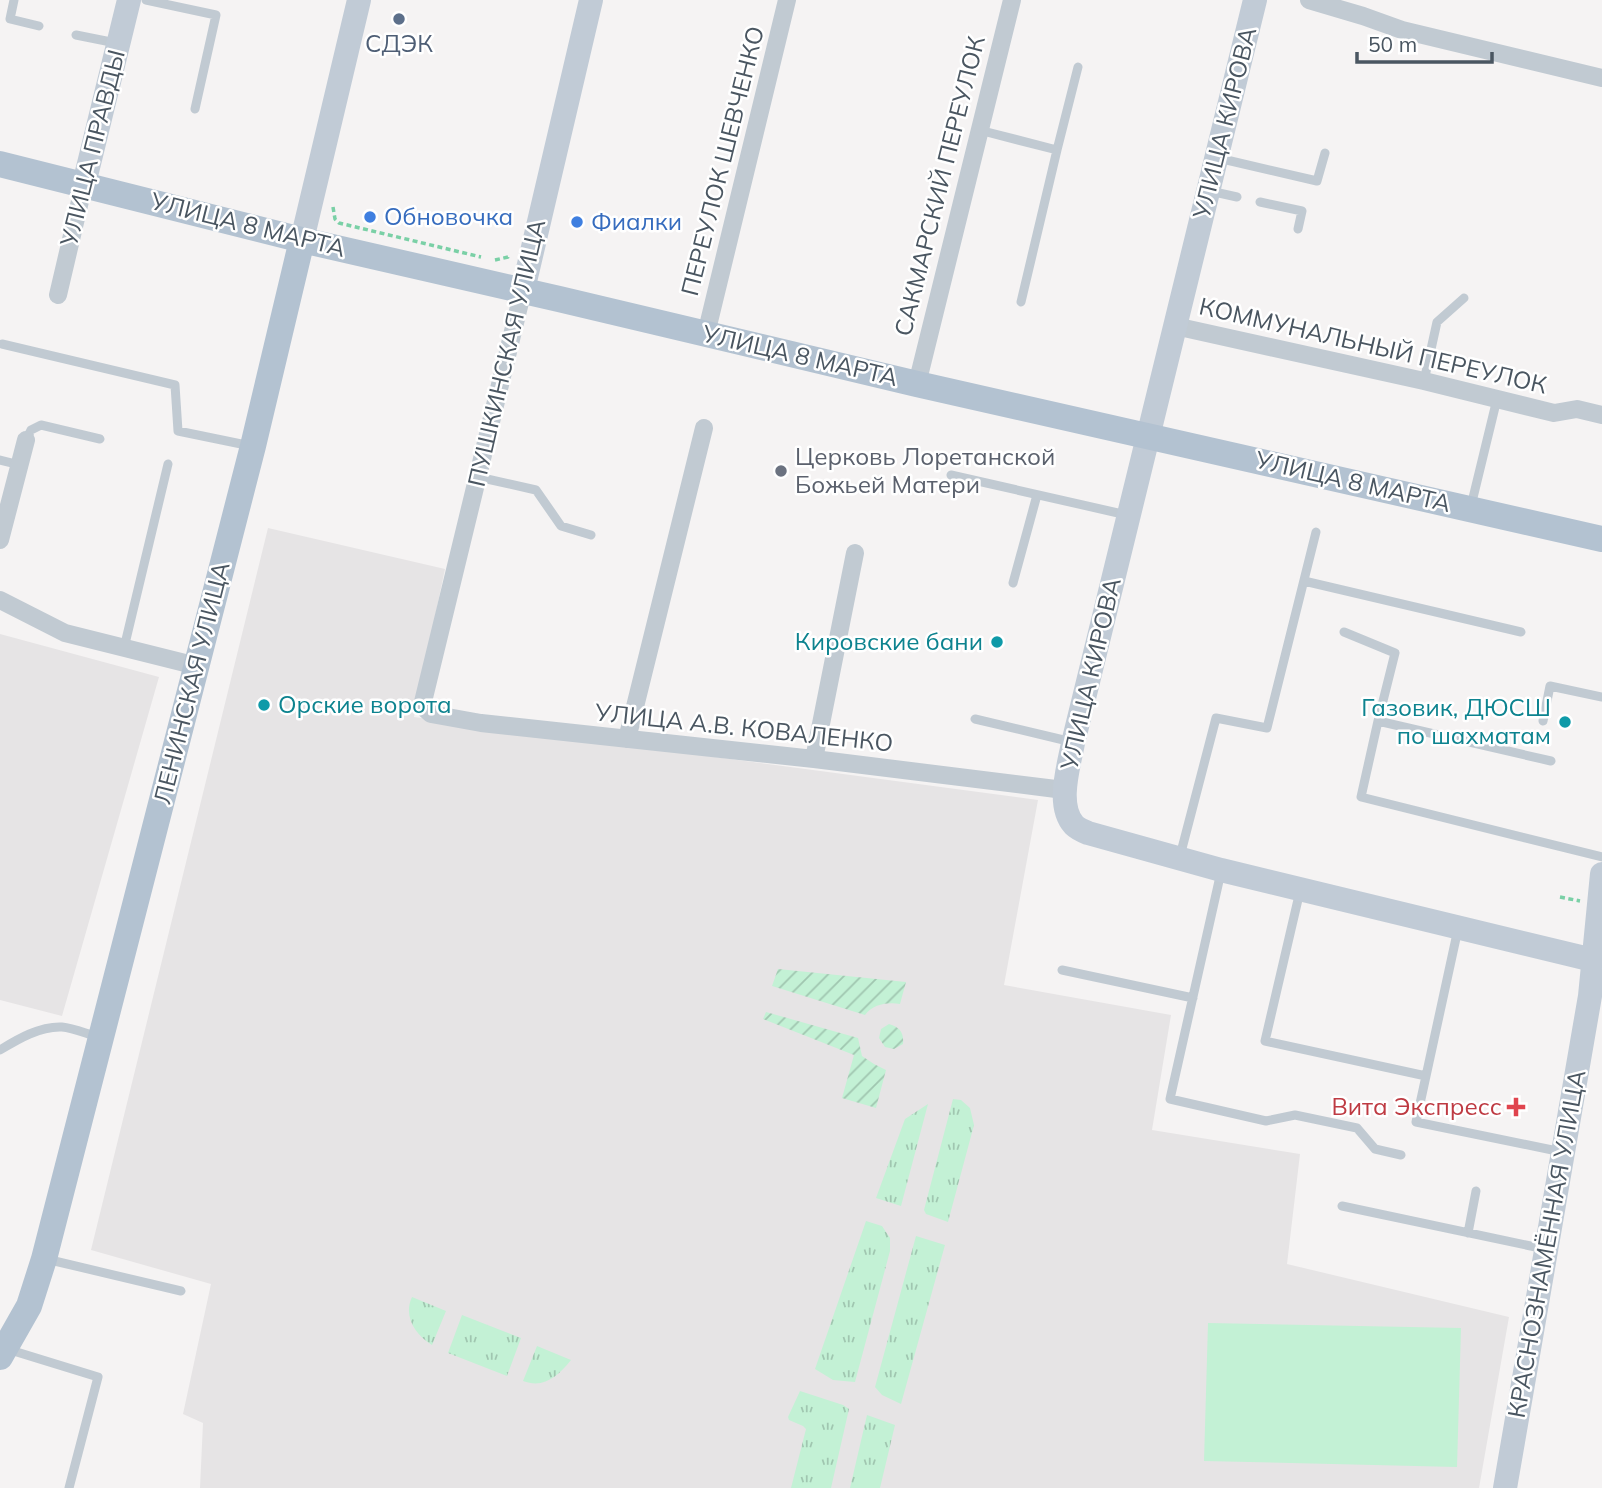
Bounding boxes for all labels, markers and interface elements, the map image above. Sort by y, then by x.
marker: СДЭК [391,11,407,27]
scale bar [1357,21,1492,65]
street label: ПЕРЕУЛОК ШЕВЧЕНКО [674,23,770,299]
street label: УЛИЦА КИРОВА [1185,23,1262,223]
place label: СДЭК [365,28,433,58]
text: 50 m [1368,31,1417,57]
street label: САКМАРСКИЙ ПЕРЕУЛОК [887,32,991,339]
street label: УЛИЦА ПРАВДЫ [53,46,131,250]
street label: УЛИЦА 8 МАРТА [147,185,349,263]
place label: Обновочка [384,201,513,231]
place label: Фиалки [591,206,682,236]
marker: Обновочка [362,209,378,225]
marker: Фиалки [569,214,585,230]
street label: ПУШКИНСКАЯ УЛИЦА [461,216,551,489]
street label: КОММУНАЛЬНЫЙ ПЕРЕУЛОК [1196,290,1550,400]
street label: УЛИЦА 8 МАРТА [699,318,901,392]
place label: Церковь Лоретанской Божьей Матери [795,441,1055,499]
street label: УЛИЦА 8 МАРТА [1252,444,1454,518]
marker: Церковь Лоретанской Божьей Матери [773,463,789,479]
street label: ЛЕНИНСКАЯ УЛИЦА [146,558,236,807]
street label: УЛИЦА КИРОВА [1053,574,1127,774]
place label: Кировские бани [795,626,983,656]
marker: Кировские бани [989,634,1005,650]
place label: Орские ворота [278,689,452,719]
place label: Газовик, ДЮСШ по шахматам [1361,692,1551,750]
street label: УЛИЦА А.В. КОВАЛЕНКО [593,696,895,758]
marker: Орские ворота [256,697,272,713]
marker: Газовик, ДЮСШ по шахматам [1557,714,1573,730]
street label: КРАСНОЗНАМЁННАЯ УЛИЦА [1501,1067,1591,1420]
place label: Вита Экспресс [1332,1091,1502,1121]
marker: Вита Экспресс [1508,1099,1524,1115]

